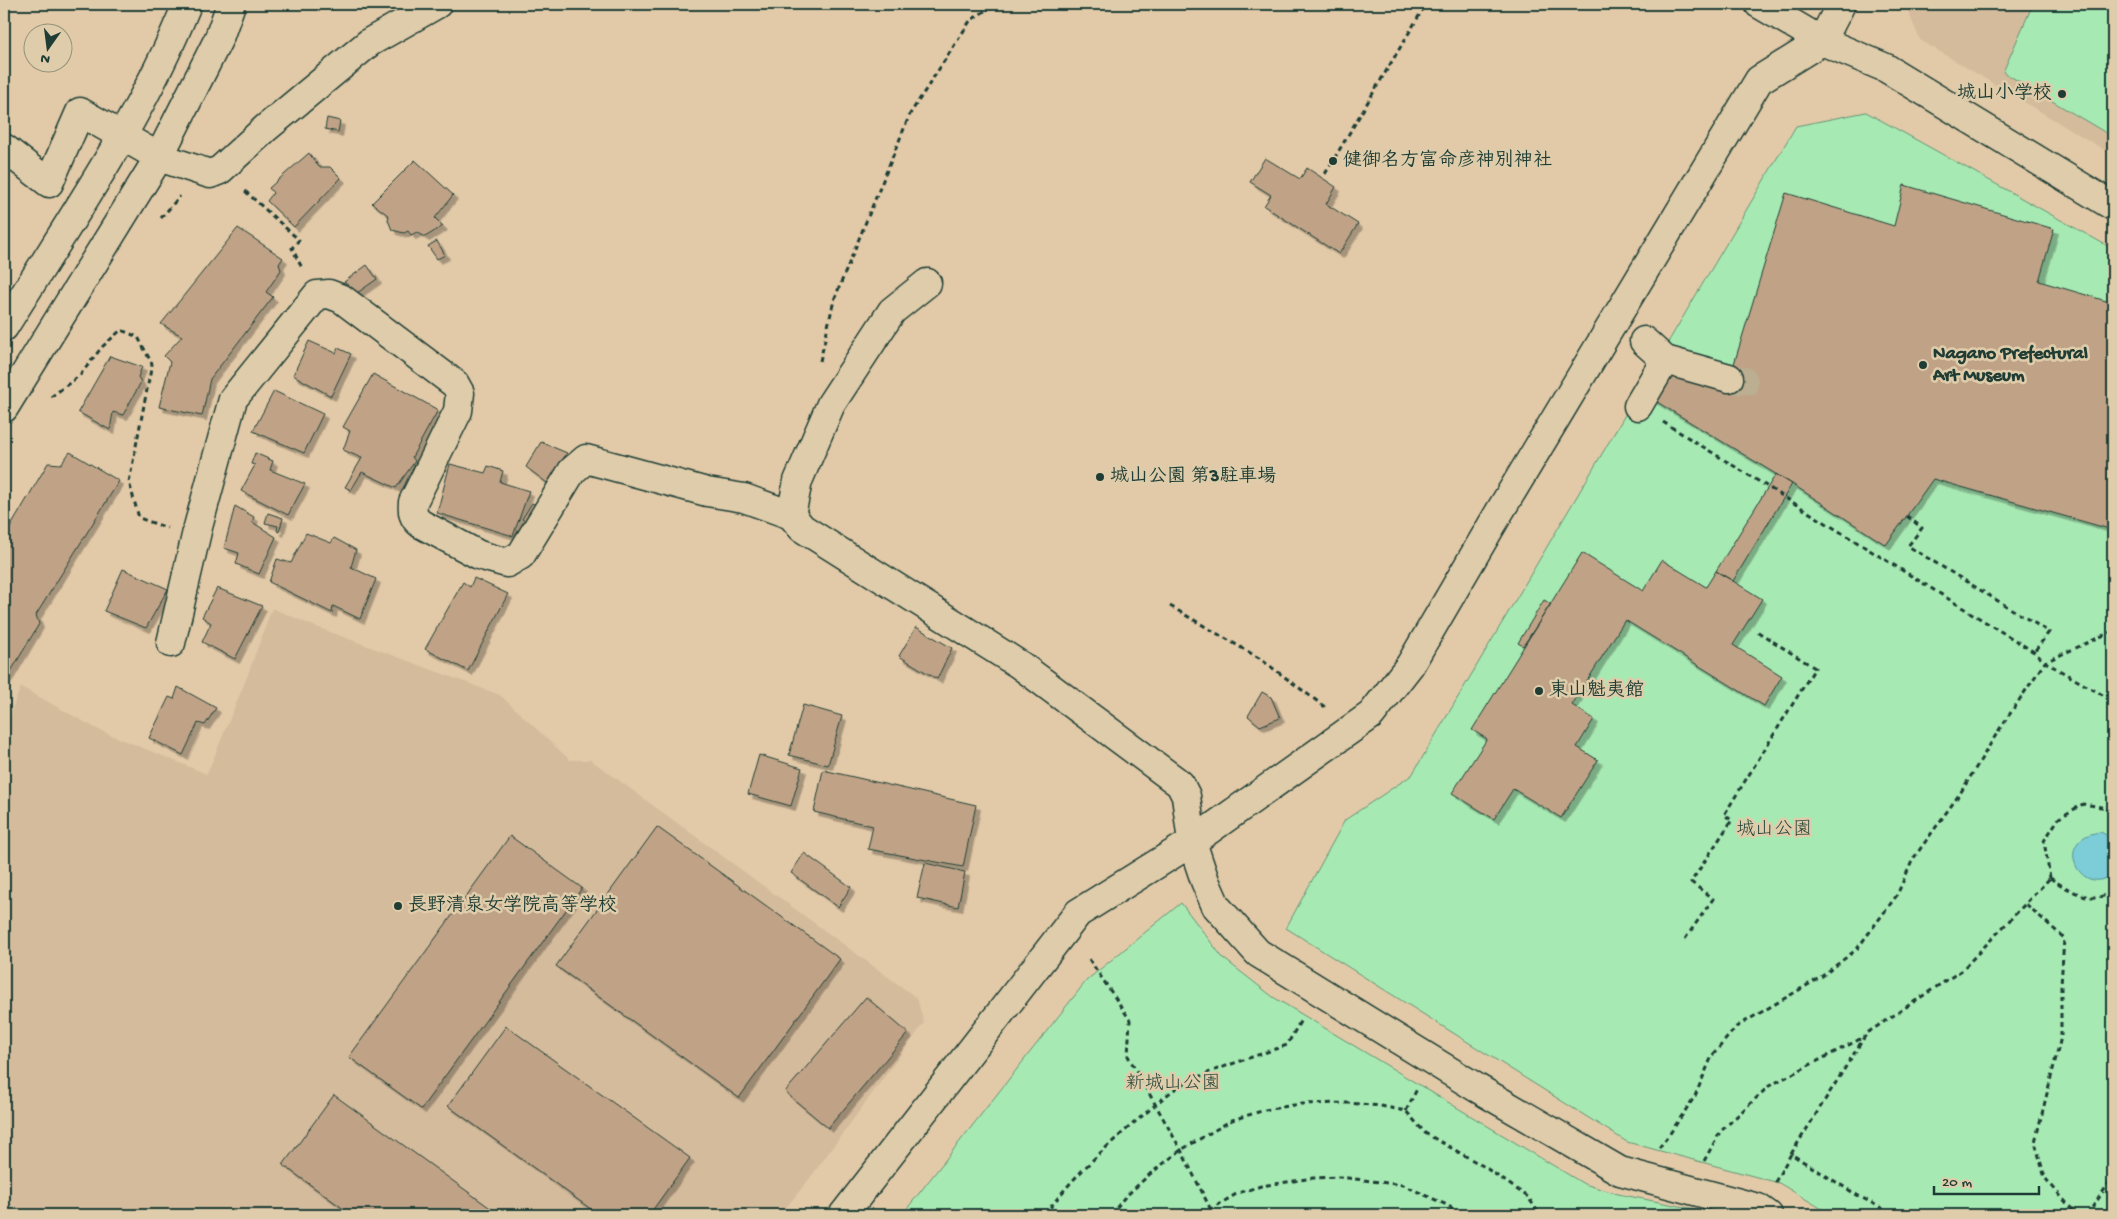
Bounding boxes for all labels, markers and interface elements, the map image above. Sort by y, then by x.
north arrow [22,22,72,72]
text: N [39,49,52,68]
place label: 城山小学校 [1957,82,2052,106]
marker: 城山小学校 [2056,88,2068,100]
place label: 健御名方富命彦神別神社 [1343,149,1552,173]
marker: 健御名方富命彦神別神社 [1327,155,1339,167]
place label: Nagano Prefectural Art Museum [1932,343,2088,388]
marker: Nagano Prefectural Art Museum [1917,359,1929,371]
place label: 城山公園 第3駐車場 [1110,465,1276,489]
marker: 城山公園 第3駐車場 [1094,471,1106,483]
place label: 東山魁夷館 [1549,679,1644,703]
marker: 東山魁夷館 [1533,685,1545,697]
park label: 城山公園 [1736,818,1812,842]
place label: 長野清泉女学院高等学校 [408,894,617,918]
marker: 長野清泉女学院高等学校 [392,900,404,912]
park label: 新城山公園 [1125,1072,1221,1096]
scale bar [1934,1164,2040,1196]
text: 20 m [1942,1174,1972,1192]

